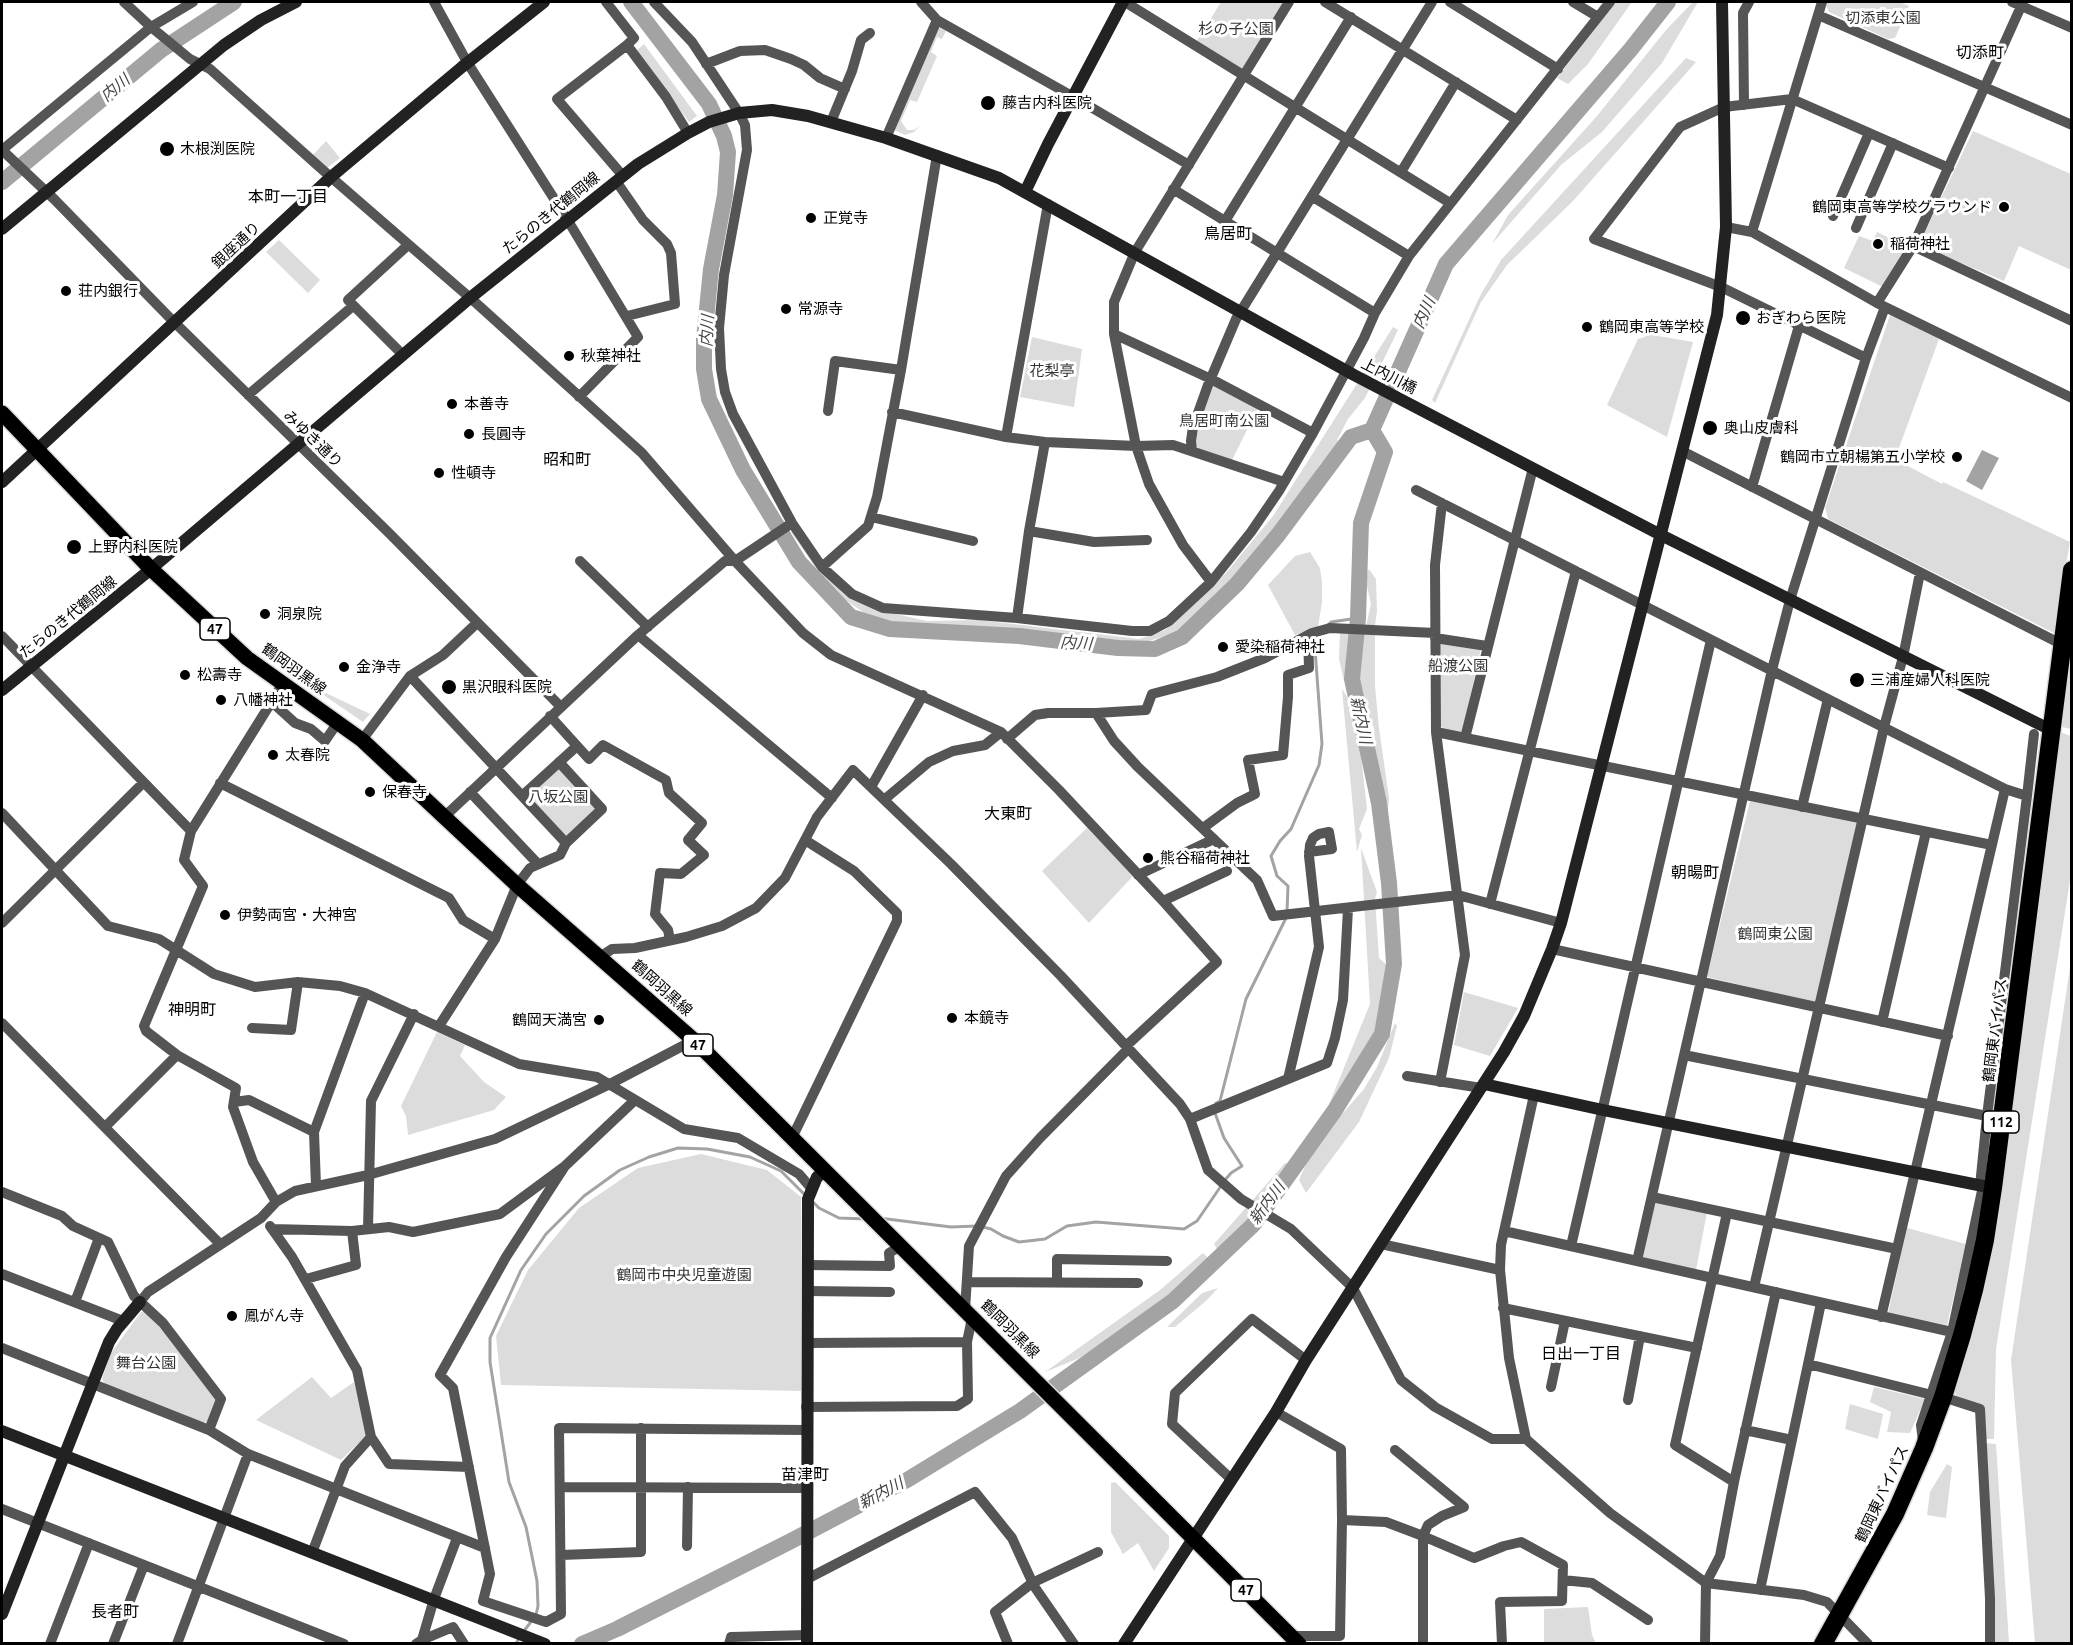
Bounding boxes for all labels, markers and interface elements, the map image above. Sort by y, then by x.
park label: 切添東公園 [1846,9,1920,27]
park label: 杉の子公園 [1199,20,1273,38]
district label: 切添町 [1956,43,2004,63]
water label: 内川 [97,70,133,106]
marker: 藤吉内科医院 [979,94,997,112]
place label: 藤吉内科医院 [1002,94,1092,112]
marker: 木根渕医院 [158,140,176,158]
place label: 木根渕医院 [180,140,255,158]
street label: たらのき代鶴岡線 [499,168,603,258]
district label: 本町一丁目 [248,187,328,207]
place label: 鶴岡東高等学校グラウンド [1812,198,1992,216]
marker: 鶴岡東高等学校グラウンド [1997,200,2011,214]
place label: 正覚寺 [823,209,868,227]
marker: 正覚寺 [804,211,818,225]
street label: 銀座通り [208,218,264,272]
district label: 鳥居町 [1204,224,1252,244]
place label: 稲荷神社 [1890,235,1950,253]
marker: 稲荷神社 [1871,237,1885,251]
place label: 荘内銀行 [78,282,138,300]
marker: 荘内銀行 [59,284,73,298]
water label: 内川 [1409,294,1439,332]
place label: 常源寺 [798,300,843,318]
marker: 常源寺 [779,302,793,316]
marker: おぎわら医院 [1734,309,1752,327]
place label: おぎわら医院 [1756,309,1846,327]
water label: 内川 [696,314,718,348]
place label: 鶴岡東高等学校 [1599,318,1704,336]
marker: 鶴岡東高等学校 [1580,320,1594,334]
place label: 秋葉神社 [581,347,641,365]
marker: 秋葉神社 [562,349,576,363]
street label: 上内川橋 [1358,354,1420,398]
park label: 花梨亭 [1030,362,1074,380]
place label: 本善寺 [464,395,509,413]
marker: 本善寺 [445,397,459,411]
street label: みゆき通り [280,406,346,472]
park label: 鳥居町南公園 [1179,412,1269,430]
marker: 奥山皮膚科 [1701,419,1719,437]
place label: 奥山皮膚科 [1724,419,1799,437]
place label: 長圓寺 [481,425,526,443]
marker: 長圓寺 [462,427,476,441]
place label: 鶴岡市立朝楊第五小学校 [1780,448,1945,466]
district label: 昭和町 [543,450,591,470]
marker: 鶴岡市立朝楊第五小学校 [1950,450,1964,464]
place label: 性頓寺 [451,464,496,482]
marker: 性頓寺 [432,466,446,480]
marker: 上野内科医院 [65,538,83,556]
place label: 上野内科医院 [88,538,178,556]
street label: たらのき代鶴岡線 [16,572,120,662]
place label: 洞泉院 [277,605,322,623]
marker: 洞泉院 [258,607,272,621]
road number: 47 [200,618,230,640]
water label: 内川 [1059,632,1093,654]
place label: 愛染稲荷神社 [1235,638,1325,656]
street label: 鶴岡羽黒線 [258,640,330,698]
marker: 愛染稲荷神社 [1216,640,1230,654]
park label: 船渡公園 [1428,657,1488,675]
place label: 金浄寺 [356,658,401,676]
marker: 金浄寺 [337,660,351,674]
place label: 松壽寺 [197,666,242,684]
marker: 松壽寺 [178,668,192,682]
marker: 三浦産婦人科医院 [1848,671,1866,689]
place label: 三浦産婦人科医院 [1870,671,1990,689]
marker: 黒沢眼科医院 [440,678,458,696]
place label: 黒沢眼科医院 [462,678,552,696]
place label: 八幡神社 [233,691,293,709]
marker: 八幡神社 [214,693,228,707]
water label: 新内川 [1347,695,1375,745]
place label: 太春院 [285,746,330,764]
marker: 太春院 [266,748,280,762]
place label: 保春寺 [382,783,427,801]
marker: 保春寺 [363,785,377,799]
park label: 八坂公園 [528,788,588,806]
district label: 大東町 [984,804,1032,824]
place label: 熊谷稲荷神社 [1160,849,1250,867]
marker: 熊谷稲荷神社 [1141,851,1155,865]
district label: 朝暘町 [1671,863,1719,883]
place label: 伊勢両宮・大神宮 [237,906,357,924]
marker: 伊勢両宮・大神宮 [218,908,232,922]
park label: 鶴岡東公園 [1738,925,1812,943]
street label: 鶴岡羽黒線 [628,956,696,1020]
street label: 鶴岡東バイパス [1980,977,2010,1083]
district label: 神明町 [168,1000,216,1020]
place label: 本鏡寺 [964,1009,1009,1027]
place label: 鶴岡天満宮 [512,1011,587,1029]
marker: 本鏡寺 [945,1011,959,1025]
marker: 鶴岡天満宮 [592,1013,606,1027]
road number: 47 [683,1034,713,1056]
road number: 112 [1983,1111,2019,1133]
water label: 新内川 [1245,1178,1289,1228]
park label: 鶴岡市中央児童遊園 [617,1266,751,1284]
street label: 鶴岡羽黒線 [977,1296,1043,1362]
place label: 鳳がん寺 [244,1307,304,1325]
marker: 鳳がん寺 [225,1309,239,1323]
district label: 日出一丁目 [1541,1344,1621,1364]
park label: 舞台公園 [116,1354,176,1372]
street label: 鶴岡東バイパス [1852,1443,1912,1545]
district label: 苗津町 [781,1465,829,1485]
water label: 新内川 [855,1473,907,1513]
road number: 47 [1231,1579,1261,1601]
district label: 長者町 [91,1602,139,1622]

